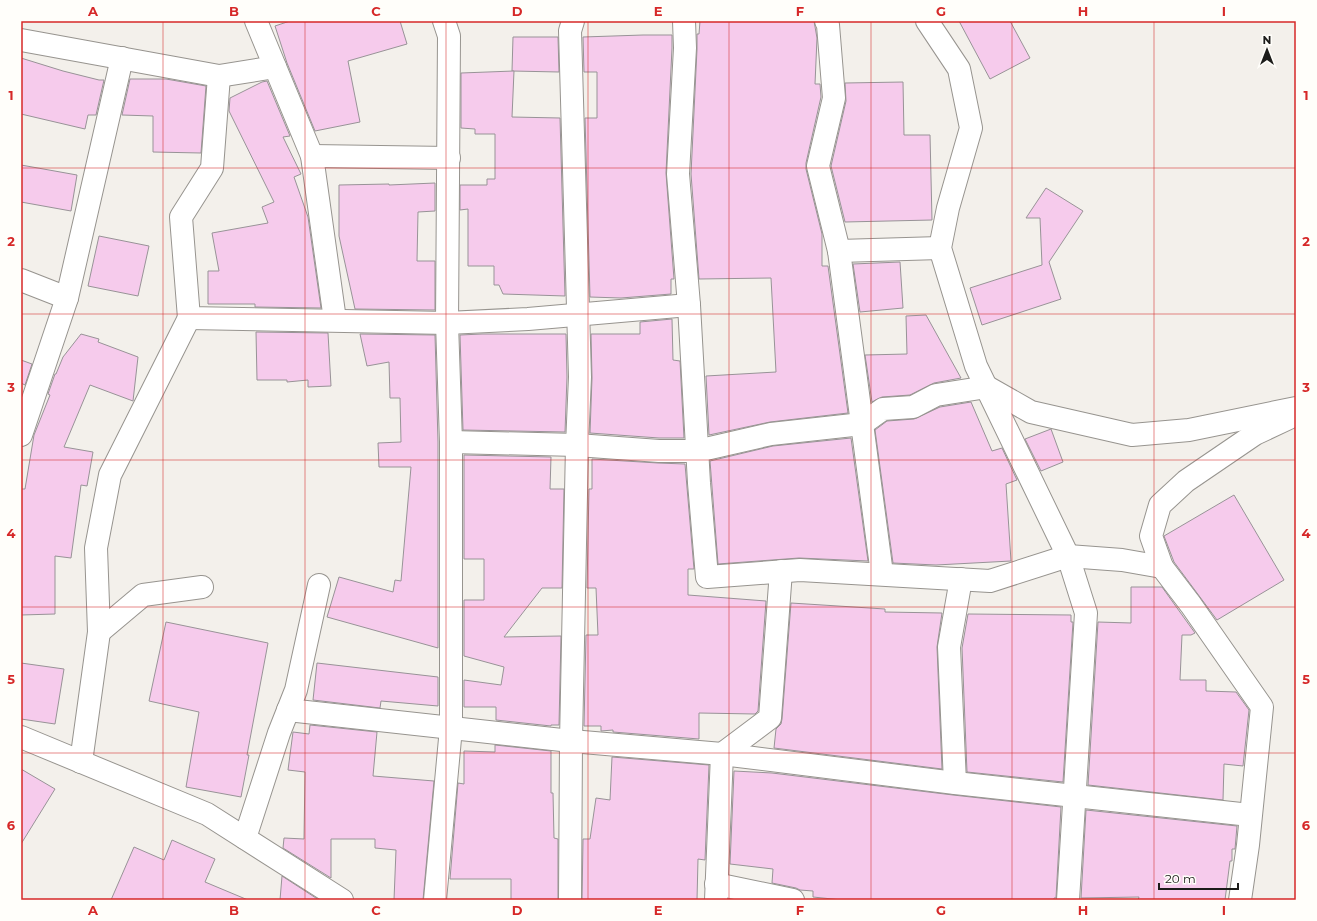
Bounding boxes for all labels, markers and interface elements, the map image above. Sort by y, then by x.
text: A [87,3,99,19]
text: B [229,3,239,19]
text: C [371,3,381,19]
text: D [512,3,523,19]
text: E [654,3,663,19]
text: F [796,3,804,19]
text: G [936,3,946,19]
text: H [1078,3,1088,19]
text: I [1222,3,1226,19]
north arrow [1247,30,1287,70]
text: N [1263,33,1271,47]
text: 1 [8,87,14,103]
text: 1 [1303,87,1309,103]
text: 2 [7,233,15,249]
text: 2 [1302,233,1310,249]
text: 3 [6,379,15,395]
text: 3 [1301,379,1310,395]
text: 4 [7,525,16,541]
text: 4 [1302,525,1311,541]
text: 5 [7,671,15,687]
text: 5 [1302,671,1310,687]
text: 6 [7,817,16,833]
text: 6 [1302,817,1311,833]
scale bar [1159,865,1238,891]
text: 20 m [1165,871,1196,886]
text: A [87,902,99,918]
text: B [229,902,239,918]
text: C [371,902,381,918]
text: D [512,902,523,918]
text: E [654,902,663,918]
text: F [796,902,804,918]
text: G [936,902,946,918]
text: H [1078,902,1088,918]
text: I [1222,902,1226,918]

